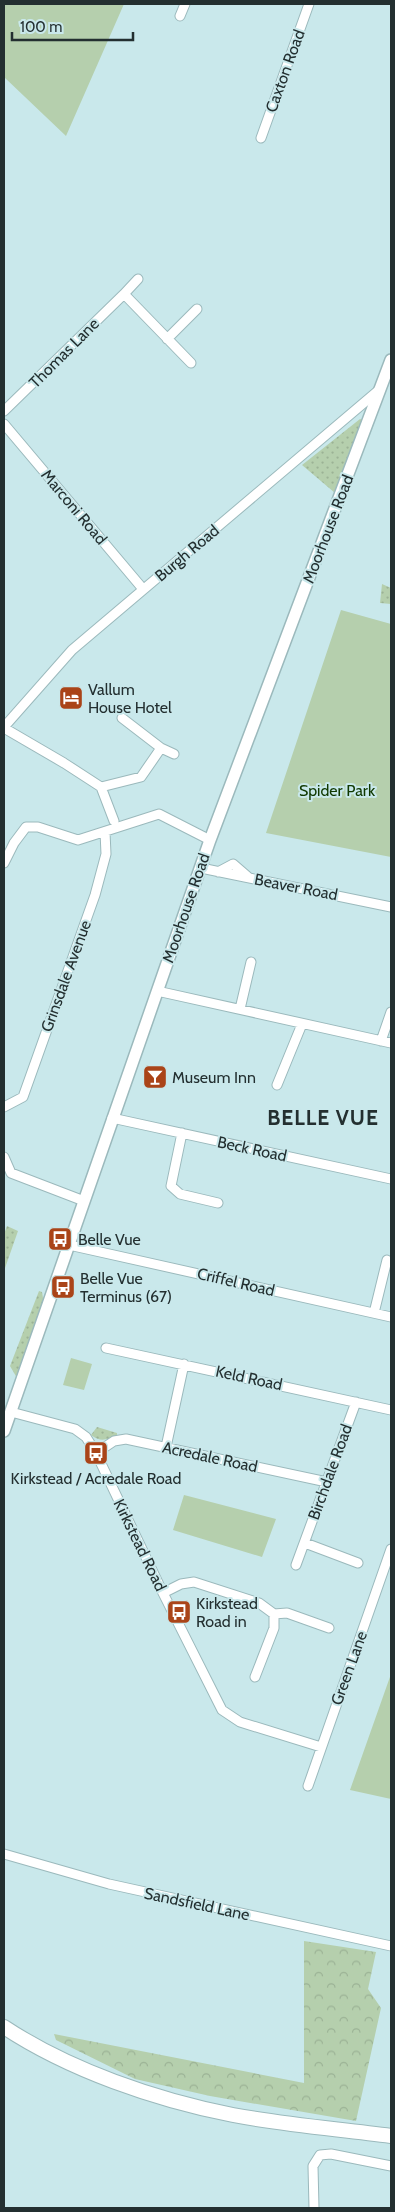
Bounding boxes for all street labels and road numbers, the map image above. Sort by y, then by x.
street label: Caxton Road [261,27,309,115]
street label: Thomas Lane [25,314,103,392]
street label: Marconi Road [37,466,111,548]
street label: Moorhouse Road [299,472,357,586]
street label: Burgh Road [151,521,223,585]
street label: Moorhouse Road [158,851,214,965]
street label: Beaver Road [253,870,339,904]
street label: Grinsdale Avenue [37,918,95,1034]
street label: Beck Road [216,1132,288,1166]
street label: Criffel Road [195,1264,277,1300]
street label: Keld Road [214,1362,284,1394]
street label: Birchdale Road [304,1422,356,1522]
street label: Acredale Road [161,1438,259,1476]
street label: Kirkstead Road [110,1496,170,1594]
street label: Green Lane [327,1628,371,1708]
street label: Sandsfield Lane [143,1884,251,1924]

